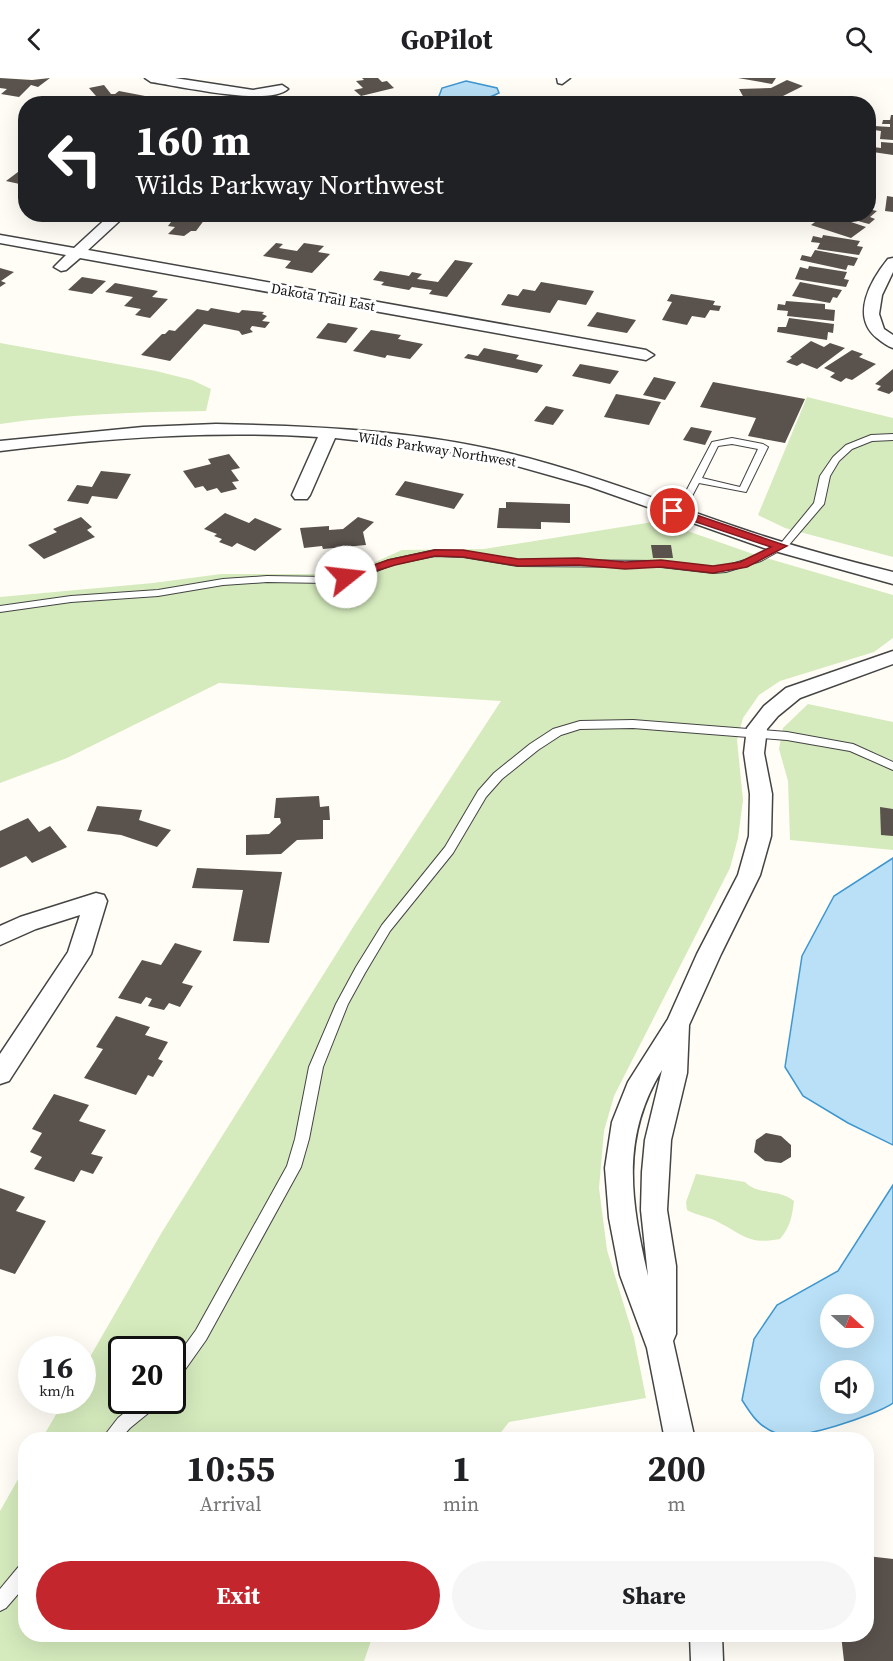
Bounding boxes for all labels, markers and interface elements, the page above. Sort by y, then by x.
text: GoPilot [401,21,492,58]
icon: back [18,23,51,56]
icon: search [842,23,875,56]
text: 160 m [135,111,250,169]
icon: left [36,120,114,198]
text: Wilds Parkway Northwest [135,166,444,203]
street label: Dakota Trail East [269,278,377,316]
street label: Wilds Parkway Northwest [356,427,518,471]
pin [647,485,698,536]
icon: arrive [656,494,689,527]
position arrow [314,545,378,609]
north arrow [820,1294,874,1348]
map controls [820,1294,874,1414]
speed limit sign: 20 [108,1336,186,1414]
text: 16 [41,1347,73,1388]
button: sound [820,1360,874,1414]
text: km/h [39,1380,75,1401]
text: 10:55 [186,1444,275,1493]
text: 1 [451,1444,471,1493]
text: 200 [647,1444,706,1493]
text: Arrival [200,1490,261,1518]
text: min [443,1490,479,1518]
text: m [668,1490,686,1518]
button: Exit [36,1561,440,1630]
button: Share [452,1561,856,1630]

